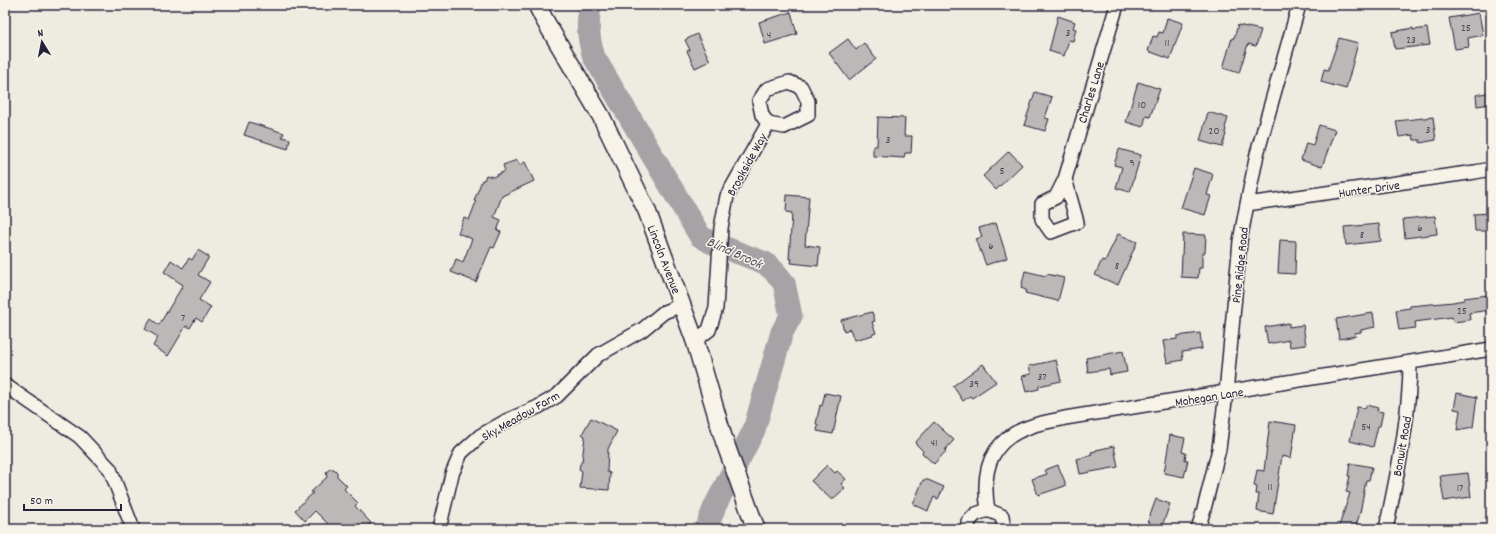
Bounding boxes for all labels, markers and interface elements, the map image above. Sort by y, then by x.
house number: 25 [1461,21,1471,37]
north arrow [22,22,62,62]
text: N [37,26,45,42]
house number: 3 [1066,26,1071,42]
house number: 4 [767,28,771,44]
house number: 23 [1406,33,1416,49]
house number: 11 [1165,36,1169,52]
street label: Charles Lane [1074,59,1111,126]
house number: 10 [1138,98,1146,114]
house number: 3 [1426,123,1431,139]
house number: 20 [1209,124,1219,140]
street label: Brookside Way [723,130,774,200]
house number: 3 [886,133,891,149]
house number: 9 [1129,156,1135,172]
house number: 5 [999,164,1005,180]
street label: Hunter Drive [1338,177,1401,204]
house number: 6 [1417,221,1423,237]
street label: Lincoln Avenue [641,223,685,297]
street label: Pine Ridge Road [1228,226,1255,304]
house number: 8 [1360,228,1364,244]
water label: Blind Brook [703,233,766,275]
house number: 6 [988,239,994,255]
house number: 8 [1115,259,1119,275]
house number: 25 [1457,304,1467,320]
house number: 7 [181,311,185,327]
house number: 37 [1037,370,1047,386]
house number: 39 [969,377,979,393]
street label: Mohegan Lane [1174,384,1245,413]
street label: Sky Meadow Farm [479,387,564,447]
street label: Bonwit Road [1389,415,1418,478]
house number: 54 [1361,420,1371,436]
house number: 41 [931,436,937,452]
house number: 11 [1268,480,1272,496]
house number: 17 [1457,481,1463,497]
scale bar [24,486,121,512]
text: 50 m [30,493,53,510]

